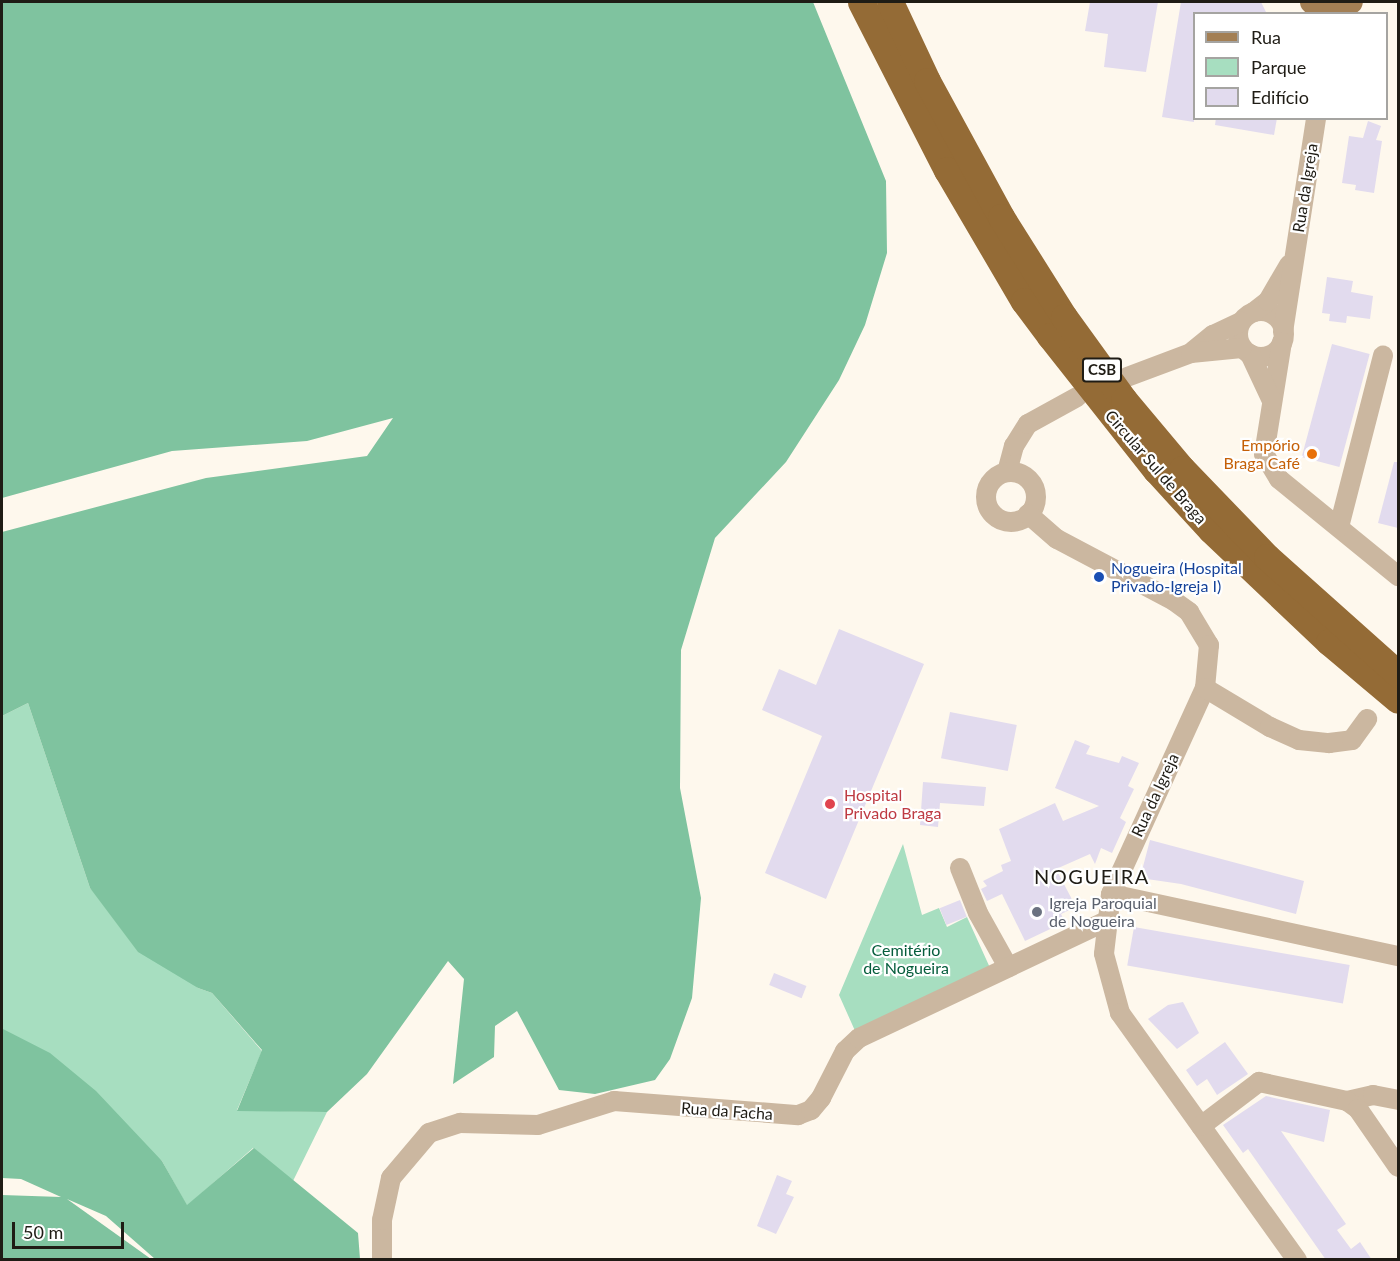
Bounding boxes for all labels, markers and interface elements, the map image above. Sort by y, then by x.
legend [1193,12,1388,120]
text: Rua [1251,26,1281,48]
text: Parque [1251,56,1306,78]
text: Edifício [1251,86,1309,108]
street label: Rua da Igreja [1288,142,1322,234]
road number: CSB [1081,358,1123,382]
street label: Circular Sul de Braga [1101,406,1211,528]
place label: Empório Braga Café [1224,435,1300,473]
marker: Empório Braga Café [1305,447,1319,461]
place label: Nogueira (Hospital Privado-Igreja I) [1111,558,1242,596]
marker: Nogueira (Hospital Privado-Igreja I) [1092,570,1106,584]
street label: Rua da Igreja [1127,750,1183,840]
place label: Hospital Privado Braga [844,785,941,823]
marker: Hospital Privado Braga [821,795,839,813]
district label: NOGUEIRA [1034,864,1150,888]
place label: Igreja Paroquial de Nogueira [1049,893,1157,931]
marker: Igreja Paroquial de Nogueira [1030,905,1044,919]
park label: Cemitério de Nogueira [863,940,949,978]
street label: Rua da Facha [680,1098,774,1124]
scale bar [15,1210,128,1248]
text: 50 m [23,1221,63,1243]

